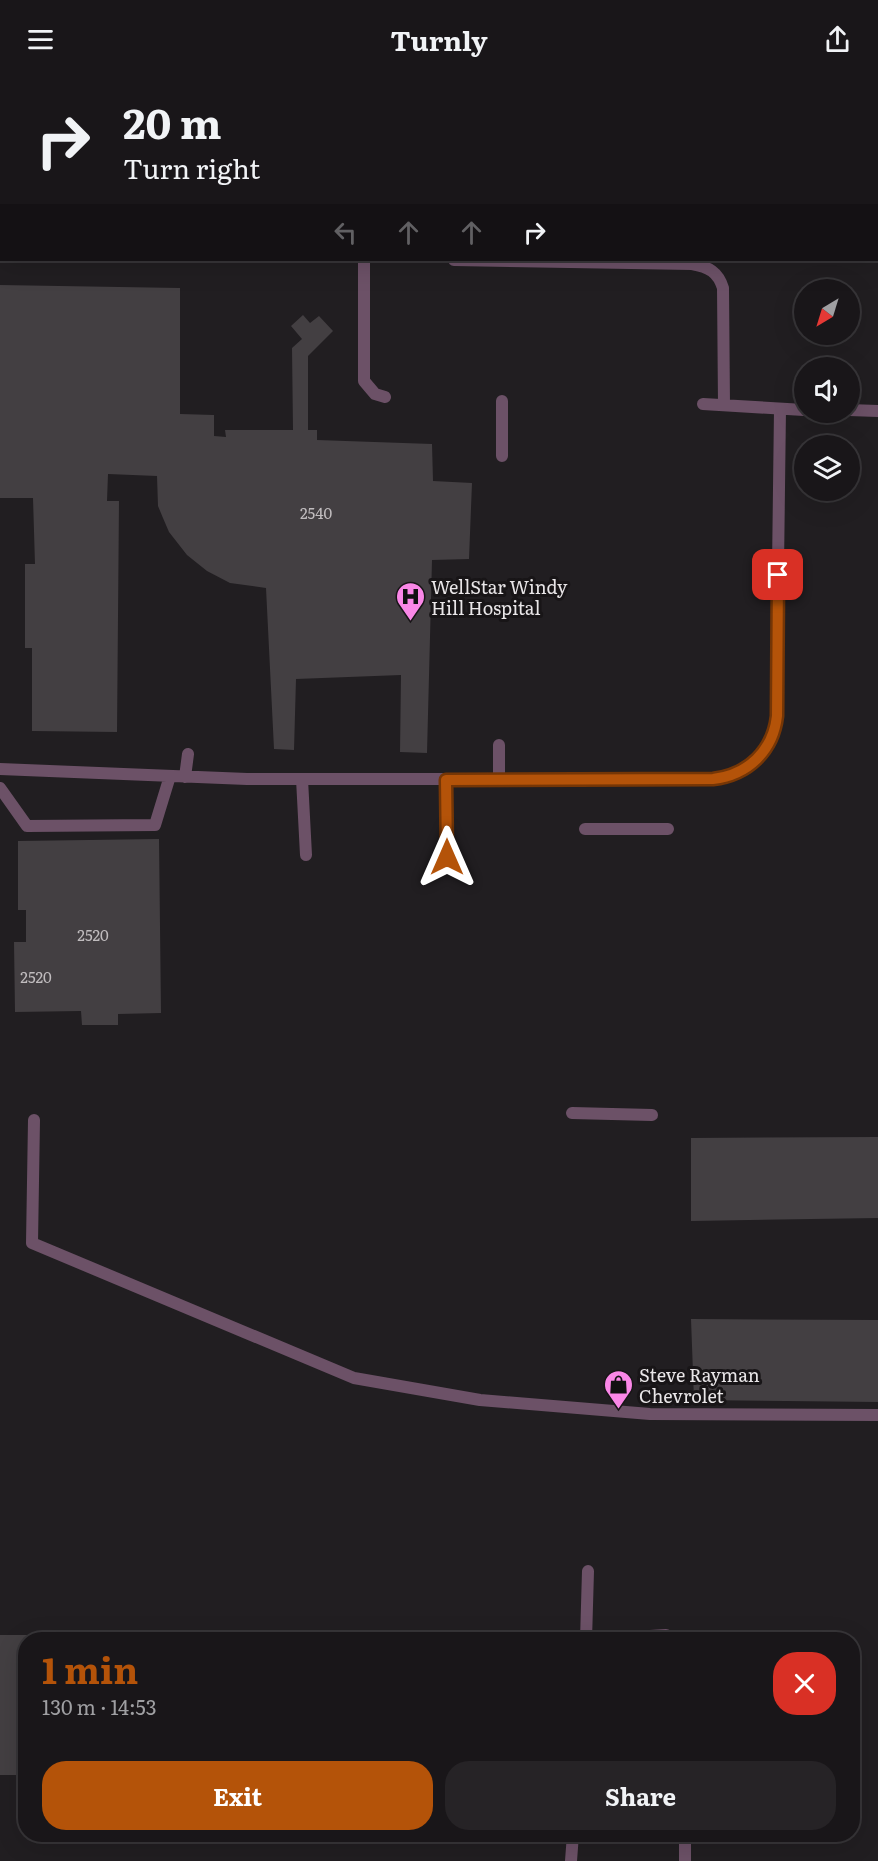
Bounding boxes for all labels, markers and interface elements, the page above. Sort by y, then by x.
text: Turnly [390,19,488,59]
icon: menu [24,23,57,56]
icon: share [821,23,854,56]
text: 20 m [123,90,222,152]
icon: right [24,102,102,180]
text: Turn right [123,147,260,187]
icon: left [329,216,362,249]
icon: ahead [392,216,425,249]
icon: ahead [455,216,488,249]
icon: right [518,216,551,249]
north arrow [794,279,860,345]
map controls [794,279,860,501]
button: sound [794,357,860,423]
button: layers [794,435,860,501]
house number: 2540 [300,501,332,524]
pin [752,549,803,600]
icon: arrive [761,558,794,591]
place label: WellStar Windy Hill Hospital [431,573,568,621]
hospital icon: WellStar Windy Hill Hospital [394,580,426,622]
position arrow [415,825,479,889]
house number: 2520 [77,923,109,946]
house number: 2520 [20,965,52,988]
place label: Steve Rayman Chevrolet [639,1361,760,1409]
shop icon: Steve Rayman Chevrolet [602,1368,634,1410]
text: 1 min [42,1642,138,1695]
button: close [773,1652,836,1715]
text: 130 m · 14:53 [42,1691,157,1721]
button: Exit [42,1761,433,1830]
button: Share [445,1761,836,1830]

